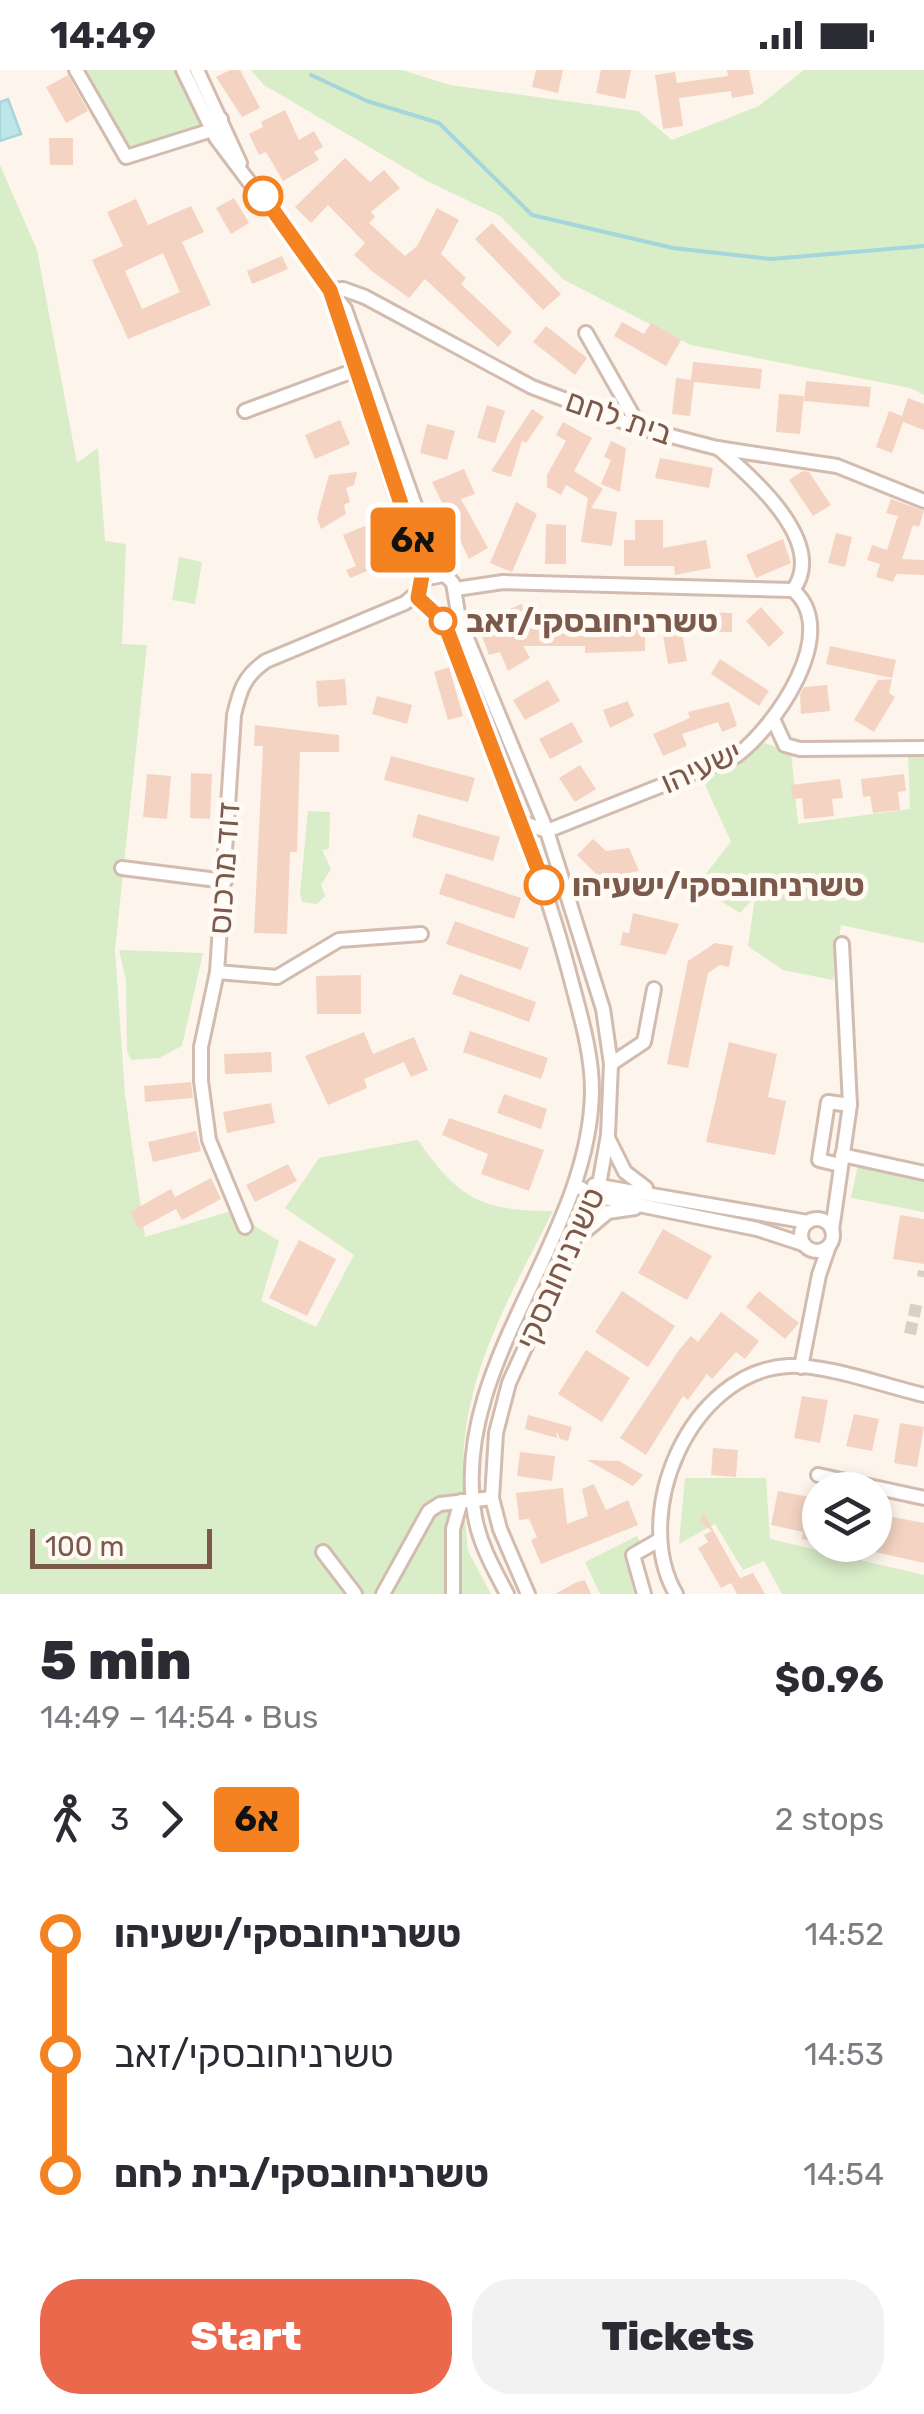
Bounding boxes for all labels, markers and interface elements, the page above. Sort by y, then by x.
text: 14:49 [50,12,156,58]
unlabelled marker [244,177,282,215]
street label: בית לחם [561,381,677,453]
line badge: 6א [368,508,458,572]
text: 6א [391,519,436,561]
place label: טשרניחובסקי/זאב [466,602,718,640]
marker: טשרניחובסקי/זאב [430,608,456,634]
street label: ישעיהו [655,733,747,801]
street label: דוד מרכוס [200,800,248,936]
marker: טשרניחובסקי/ישעיהו [525,866,563,904]
place label: טשרניחובסקי/ישעיהו [572,866,864,904]
street label: טשרניחובסקי [507,1181,613,1355]
map controls [802,1472,892,1562]
button: layers [802,1472,892,1562]
scale bar [30,1524,212,1568]
text: 100 m [45,1530,124,1563]
text: 5 min [40,1628,192,1693]
text: $0.96 [775,1656,884,1702]
text: 14:49 – 14:54 · Bus [40,1698,318,1736]
icon: walk [40,1792,95,1847]
icon: forward [144,1792,199,1847]
text: 6א [234,1798,279,1840]
text: 3 [110,1800,129,1838]
text: 2 stops [775,1800,884,1838]
text: טשרניחובסקי/ישעיהו [114,1911,461,1957]
text: 14:52 [804,1915,884,1953]
text: טשרניחובסקי/זאב [114,2031,394,2077]
text: 14:53 [804,2035,884,2073]
text: טשרניחובסקי/בית לחם [114,2151,489,2197]
text: 14:54 [803,2155,884,2193]
button: Start [40,2279,452,2394]
button: Tickets [472,2279,884,2394]

